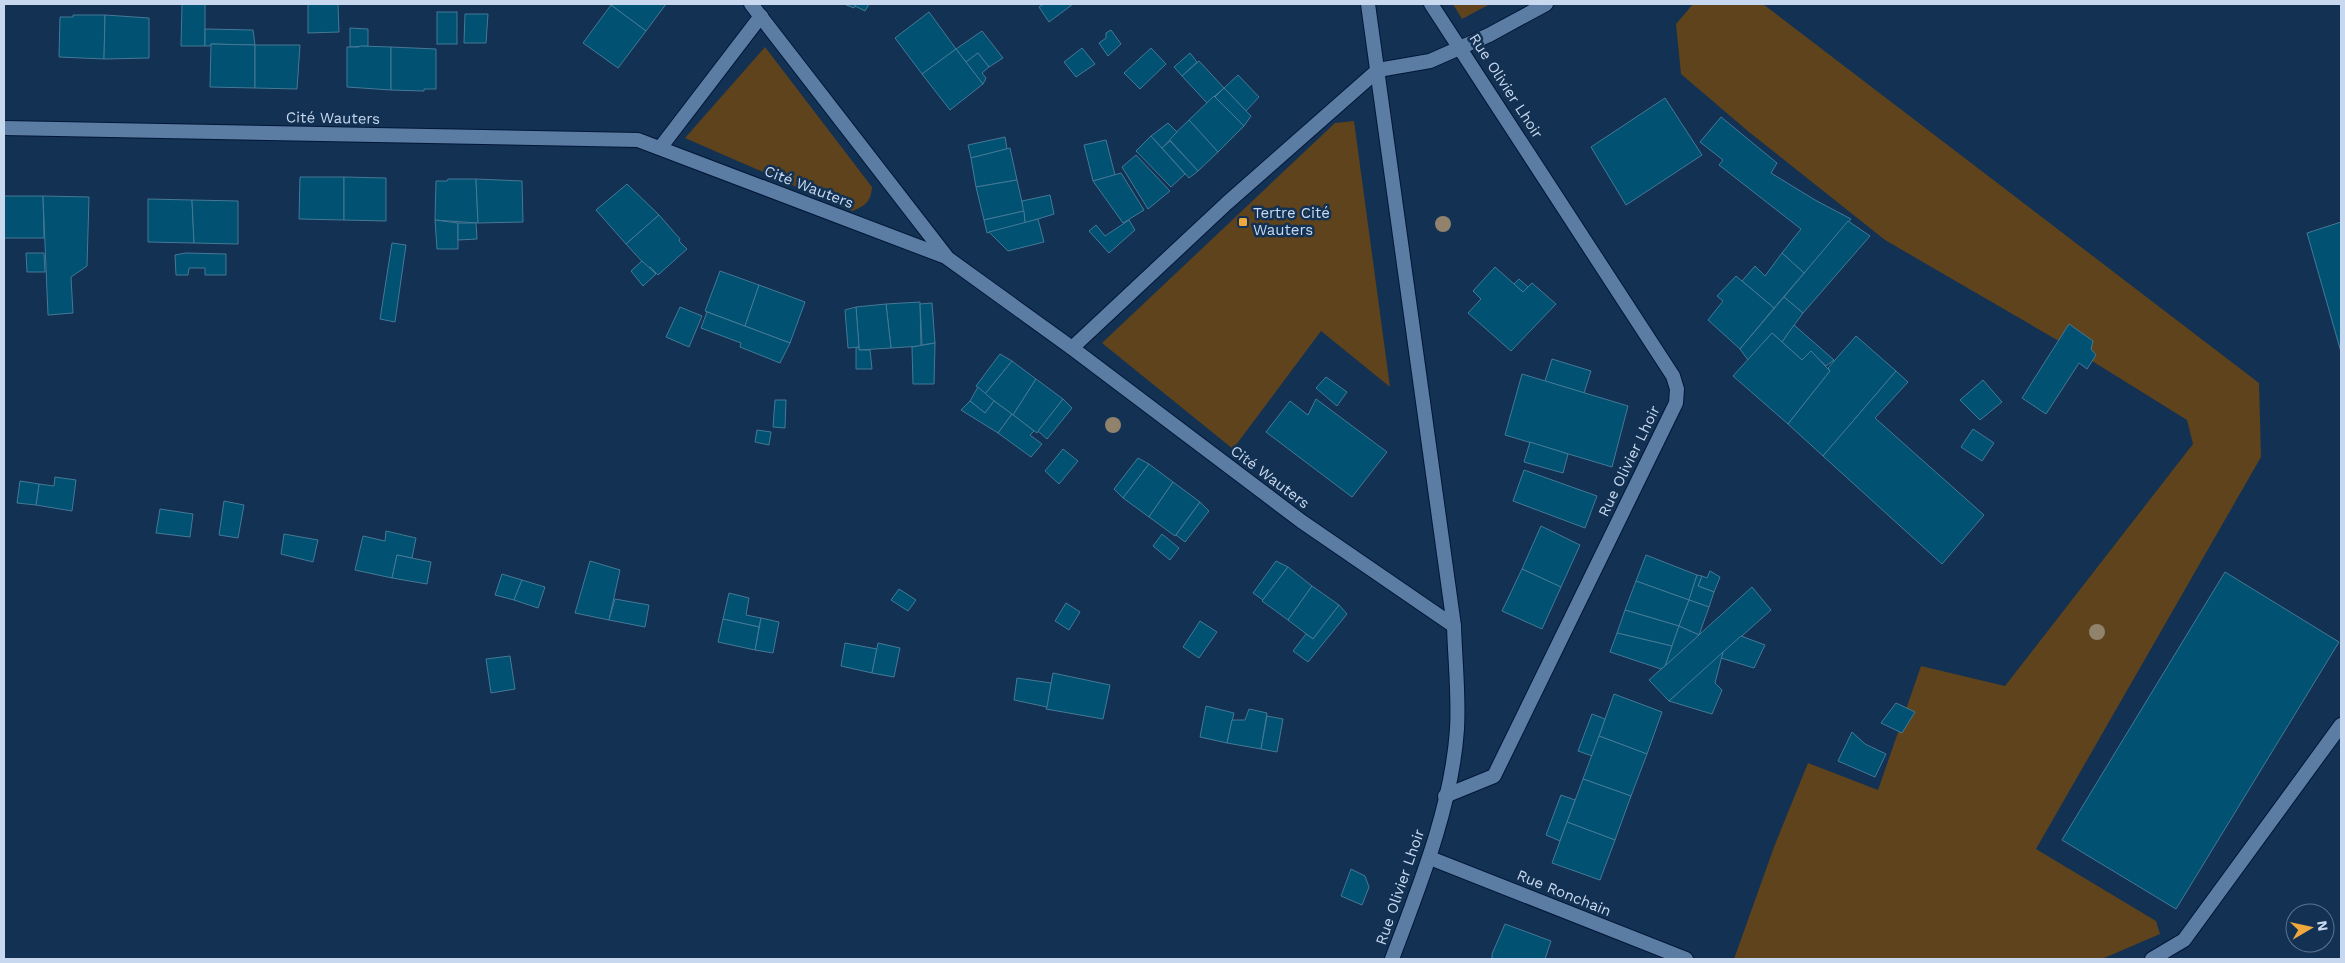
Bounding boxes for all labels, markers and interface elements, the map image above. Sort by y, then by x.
street label: Rue Olivier Lhoir [1465,30,1547,142]
street label: Cité Wauters [286,108,380,128]
street label: Cité Wauters [762,162,856,212]
place label: Tertre Cité Wauters [1253,204,1330,239]
marker: Tertre Cité Wauters [1237,216,1249,228]
street label: Rue Olivier Lhoir [1594,403,1664,519]
street label: Cité Wauters [1227,441,1313,513]
street label: Rue Olivier Lhoir [1372,827,1428,947]
street label: Rue Ronchain [1514,866,1614,920]
north arrow [2285,903,2335,953]
text: N [2314,920,2332,932]

